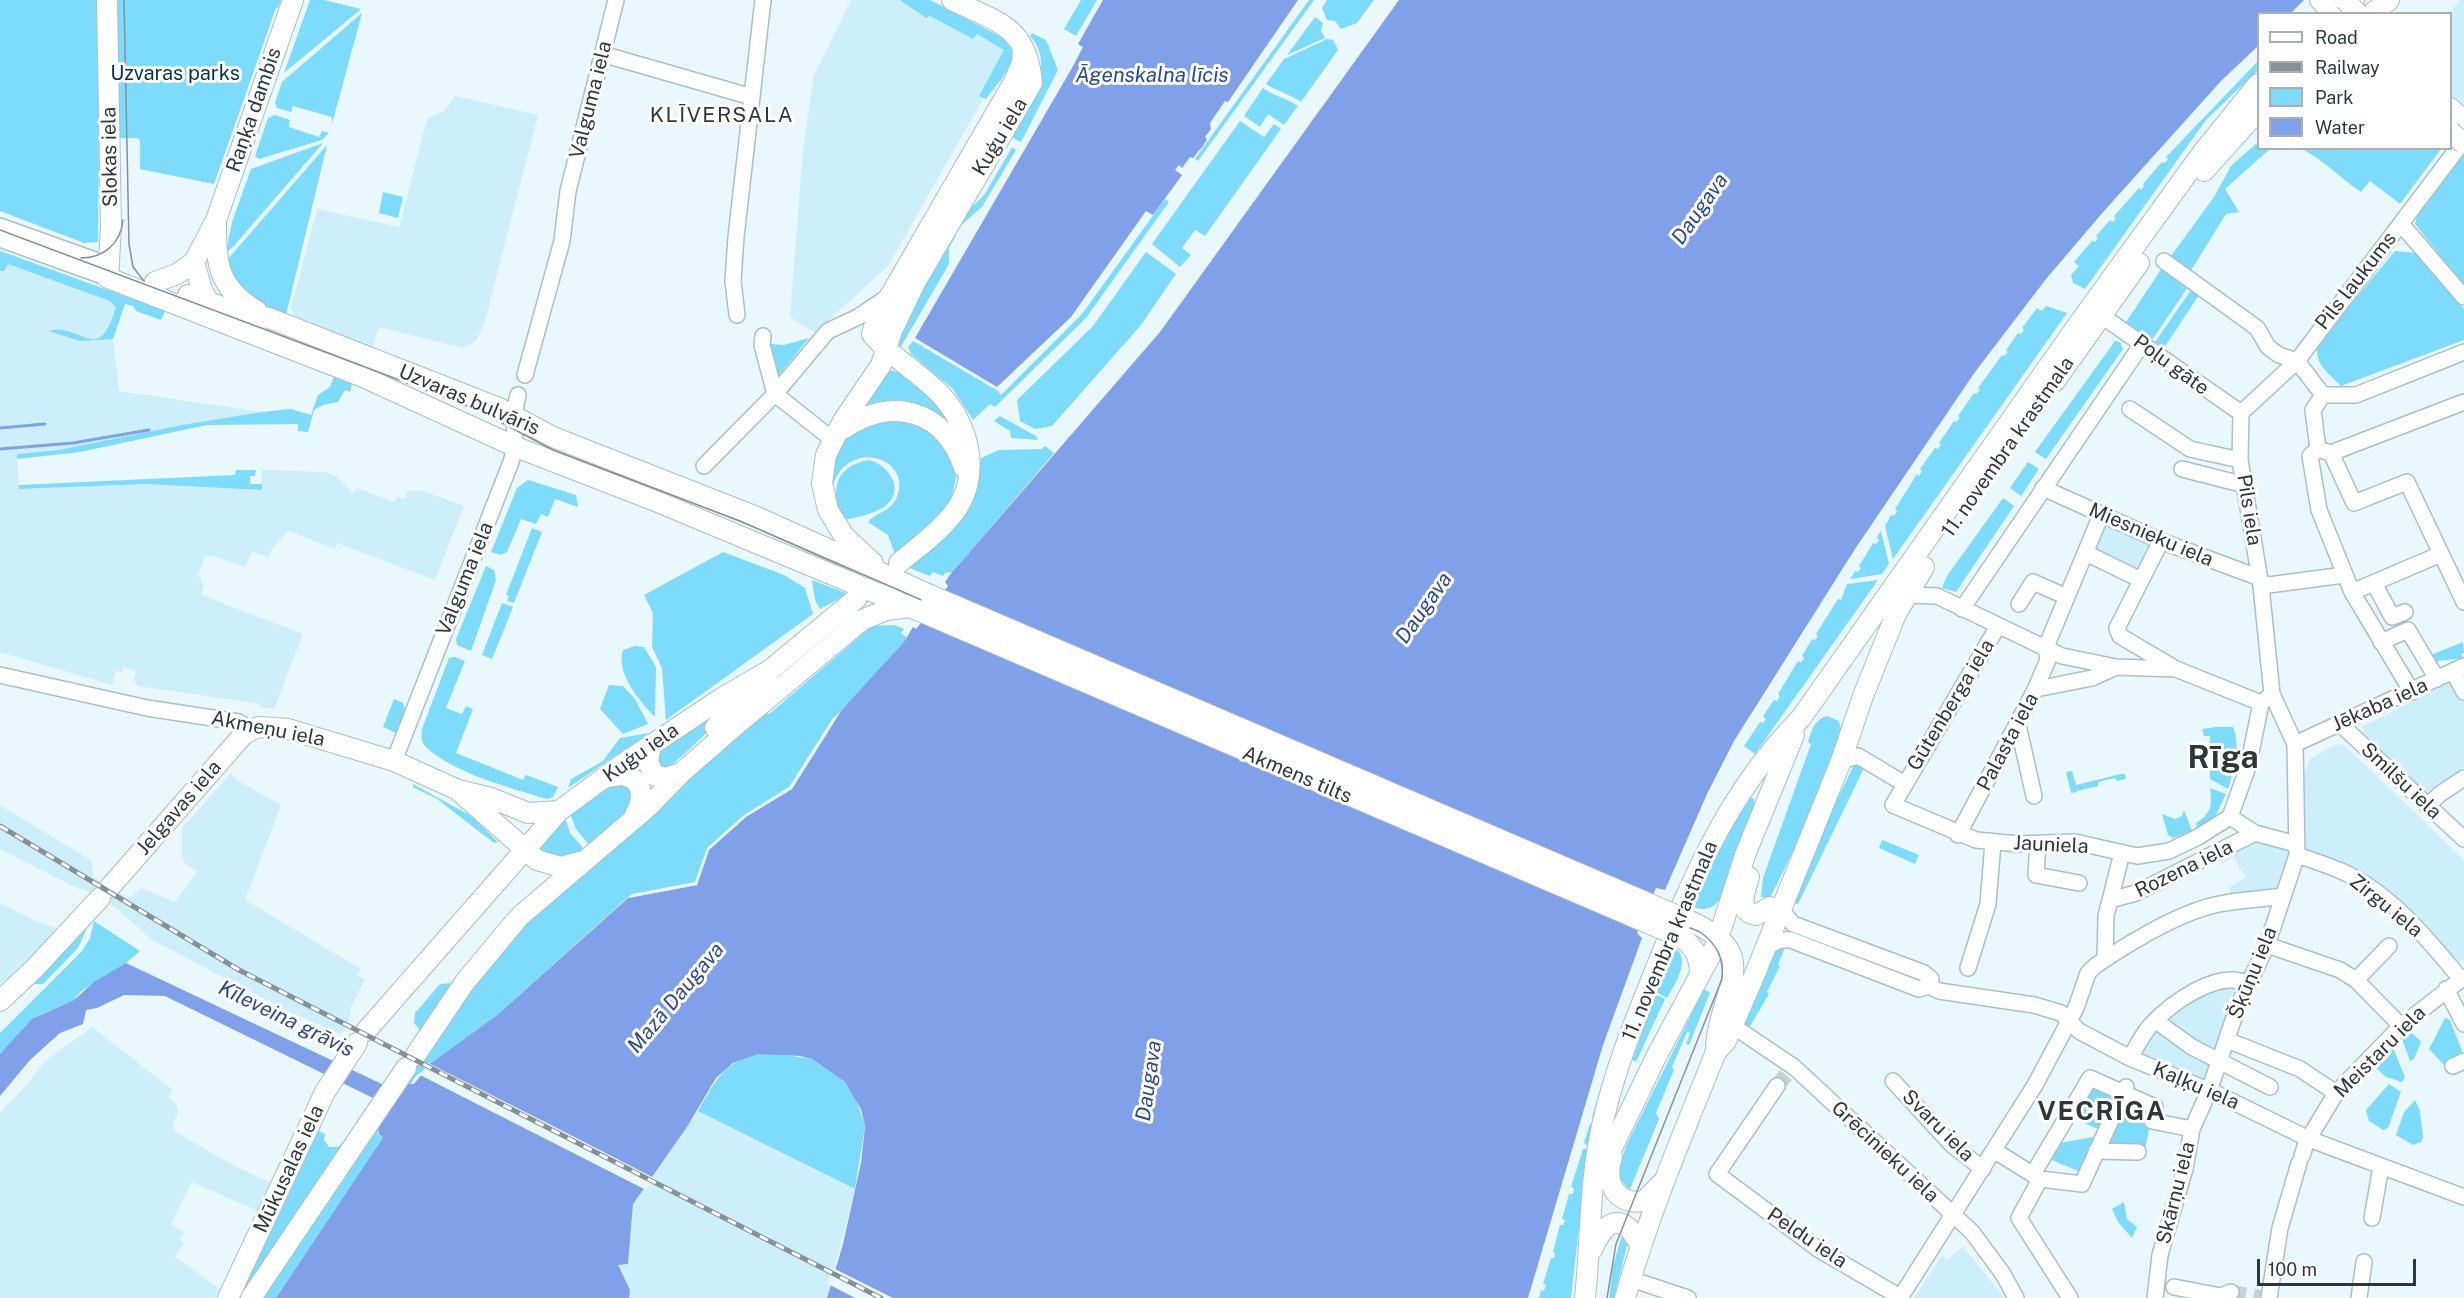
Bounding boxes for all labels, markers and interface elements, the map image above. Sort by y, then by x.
legend [2257,12,2452,150]
text: Road [2315,27,2358,48]
street label: Valguma iela [565,39,617,161]
street label: Raņķa dambis [221,45,287,175]
text: Railway [2315,57,2380,78]
park label: Uzvaras parks [110,62,240,86]
water label: Āgenskalna līcis [1075,63,1229,89]
text: Park [2315,87,2353,108]
street label: Kuģu iela [967,94,1033,180]
district label: KLĪVERSALA [650,103,794,129]
street label: Slokas iela [97,107,123,207]
text: Water [2315,117,2365,138]
water label: Daugava [1666,169,1734,249]
street label: Pils laukums [2310,227,2402,335]
street label: Poļu gāte [2128,330,2214,400]
street label: 11. novembra krastmala [1937,352,2079,542]
street label: Uzvaras bulvāris [395,359,543,441]
street label: Pils iela [2232,473,2266,547]
street label: Miesnieku iela [2085,498,2217,572]
street label: Valguma iela [431,519,499,639]
water label: Daugava [1390,568,1458,648]
street label: Gūtenberga iela [1902,635,2000,775]
street label: Jēkaba iela [2328,673,2432,737]
street label: Palasta iela [1972,689,2044,795]
street label: Akmeņu iela [209,706,327,752]
street label: Kuģu iela [599,718,683,788]
street label: Smilšu iela [2356,738,2446,824]
district label: Rīga [2187,739,2259,777]
street label: Akmens tilts [1239,741,1355,809]
street label: Jelgavas iela [131,756,227,860]
street label: Jauniela [2013,831,2089,859]
street label: Rozena iela [2131,835,2237,903]
street label: 11. novembra krastmala [1617,837,1723,1045]
street label: Zirgu iela [2345,869,2427,943]
street label: Šķūņu iela [2224,923,2282,1023]
water label: Mazā Daugava [622,938,730,1058]
water label: Kīleveina grāvis [214,975,358,1063]
street label: Meistaru iela [2329,1001,2431,1103]
water label: Daugava [1131,1039,1167,1123]
street label: Kaļķu iela [2149,1057,2243,1115]
street label: Svaru iela [1897,1085,1979,1167]
street label: Grēcinieku iela [1826,1096,1944,1208]
district label: VECRĪGA [2038,1096,2166,1128]
street label: Mūkusalas iela [249,1101,329,1237]
street label: Skārņu iela [2152,1139,2200,1247]
street label: Peldu iela [1763,1203,1851,1273]
scale bar [2260,1247,2419,1285]
text: 100 m [2268,1259,2317,1280]

